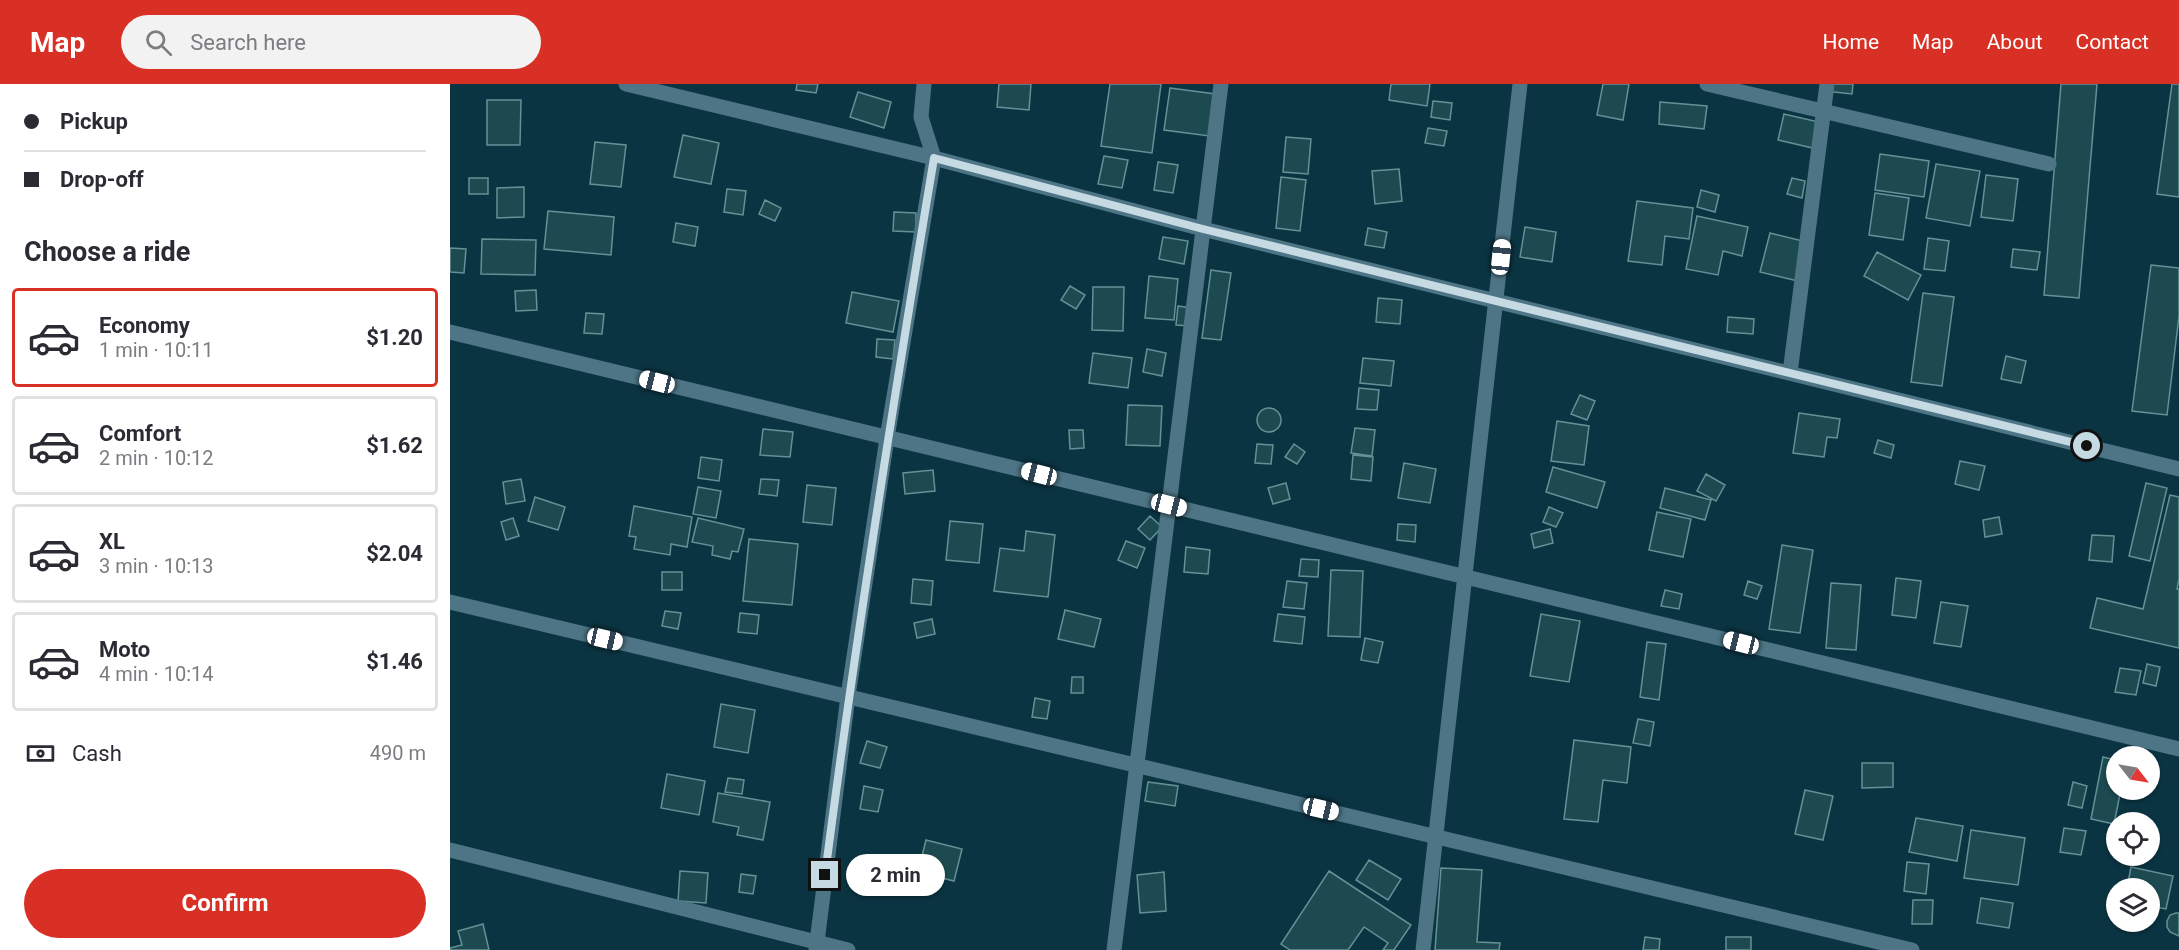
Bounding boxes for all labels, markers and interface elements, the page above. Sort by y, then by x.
search box [121,15,541,69]
text: Map [30,26,85,59]
icon: search [142,26,175,59]
text: Search here [190,30,306,55]
text: Home [1823,30,1879,54]
text: Map [1912,30,1954,54]
text: About [1987,30,2043,54]
text: Contact [2076,30,2149,54]
text: Pickup [60,109,128,134]
text: Drop-off [60,167,144,192]
text: Choose a ride [24,236,190,268]
car [1490,238,1512,276]
icon: car [27,311,81,365]
text: Economy [99,313,190,338]
text: $1.20 [366,325,423,350]
text: 1 min · 10:11 [99,338,214,362]
car [637,369,677,395]
icon: car [27,419,81,473]
text: Comfort [99,421,181,446]
route start [2073,432,2100,459]
text: $1.62 [366,433,423,458]
text: 2 min · 10:12 [99,446,214,470]
car [1019,461,1059,487]
car [1149,492,1189,518]
icon: car [27,527,81,581]
text: XL [99,529,125,554]
text: $2.04 [366,541,423,566]
text: 3 min · 10:13 [99,554,214,578]
car [585,626,625,652]
car [1721,630,1761,656]
icon: car [27,635,81,689]
text: Moto [99,637,150,662]
text: $1.46 [366,649,423,674]
text: 4 min · 10:14 [99,662,214,686]
icon: cash [24,737,57,770]
text: Cash [72,741,122,766]
text: 490 m [370,741,426,765]
north arrow [2106,746,2160,800]
map controls [2106,746,2160,932]
car [1301,796,1341,822]
button: locate [2106,812,2160,866]
callout: 2 min [846,854,945,896]
route end [811,861,838,888]
text: 2 min [870,863,921,887]
button: Confirm [24,869,426,938]
button: layers [2106,878,2160,932]

